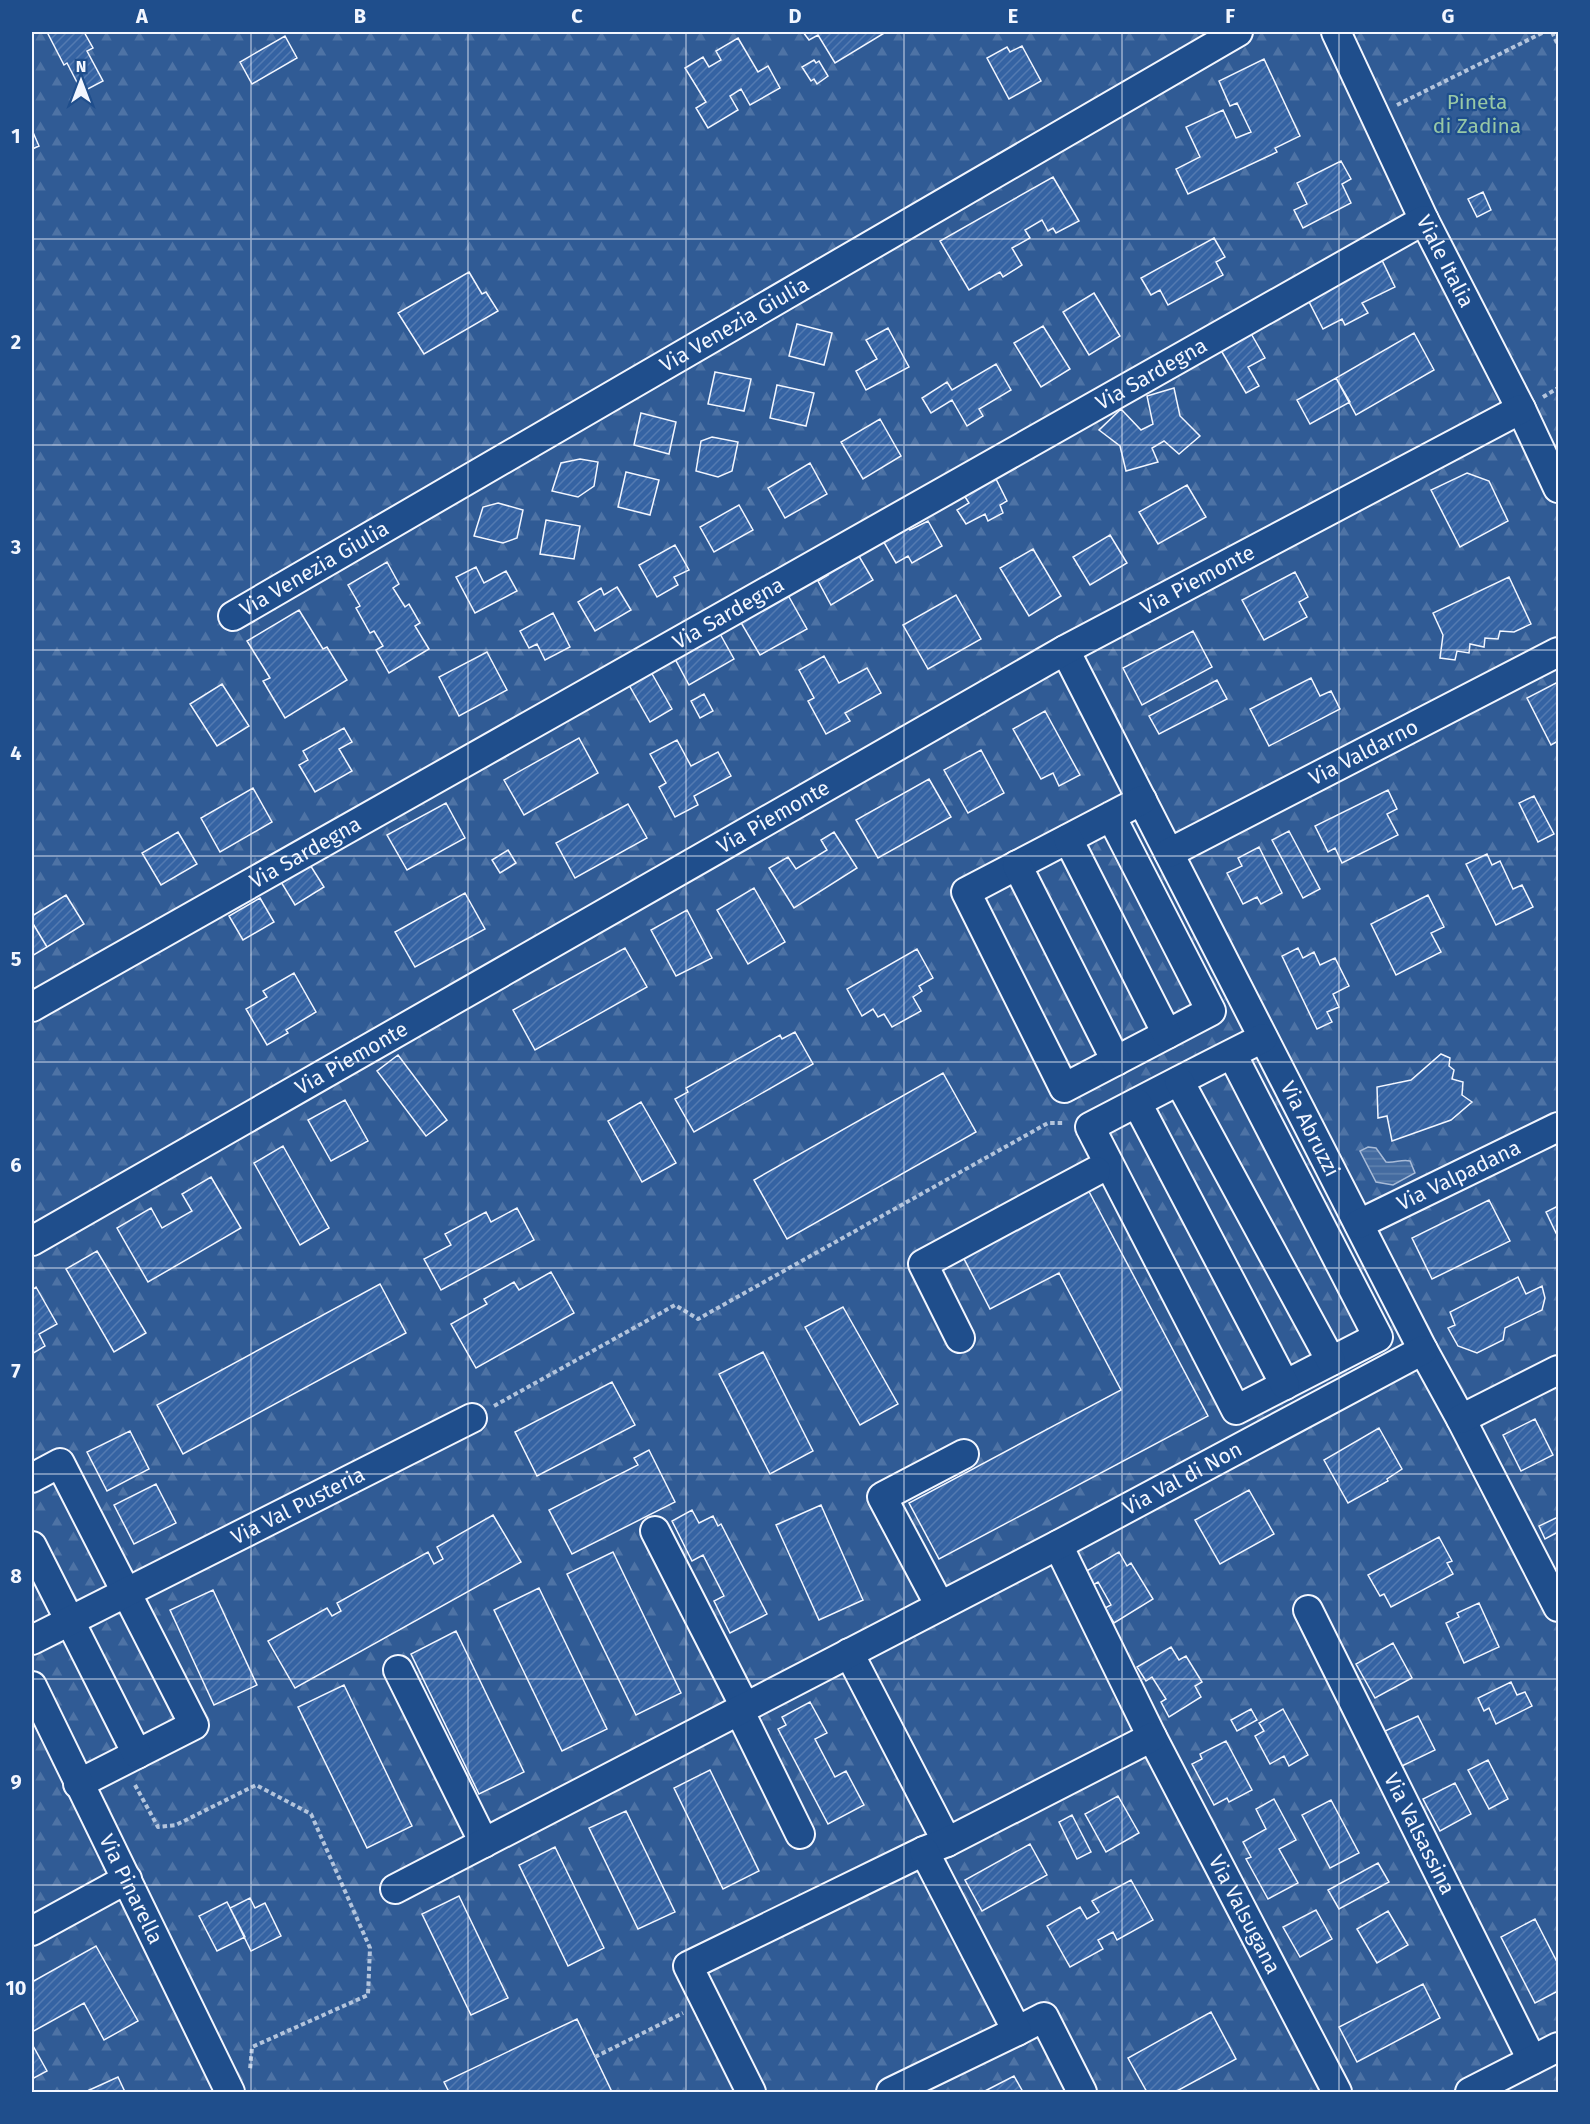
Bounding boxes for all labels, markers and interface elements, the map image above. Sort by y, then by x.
text: A [135,4,149,28]
text: B [354,4,366,28]
text: C [571,4,583,28]
text: D [788,4,802,28]
text: E [1008,4,1018,28]
text: F [1225,4,1235,28]
text: G [1442,4,1454,28]
north arrow [51,51,111,111]
text: N [76,57,86,76]
park label: Pineta di Zadina [1433,89,1521,139]
text: 1 [11,124,21,148]
street label: Viale Italia [1411,211,1480,312]
street label: Via Venezia Giulia [655,271,814,378]
text: 2 [11,330,21,354]
street label: Via Sardegna [1091,332,1212,416]
street label: Via Venezia Giulia [235,515,393,622]
text: 3 [10,535,21,559]
street label: Via Piemonte [1136,539,1259,621]
street label: Via Sardegna [668,572,789,655]
street label: Via Valdarno [1305,714,1423,791]
text: 4 [10,741,22,765]
street label: Via Piemonte [712,774,834,859]
street label: Via Sardegna [245,811,366,894]
text: 5 [11,947,22,971]
street label: Via Piemonte [290,1016,412,1101]
street label: Via Abruzzi [1275,1077,1345,1181]
street label: Via Valpadana [1393,1134,1525,1216]
text: 6 [10,1153,22,1177]
text: 7 [11,1359,21,1383]
street label: Via Val di Non [1118,1436,1247,1521]
street label: Via Val Pusteria [227,1461,369,1550]
text: 8 [10,1564,22,1588]
street label: Via Valsassina [1378,1769,1461,1899]
text: 9 [10,1770,22,1794]
street label: Via Pinarella [93,1830,169,1948]
street label: Via Valsugana [1203,1851,1286,1978]
text: 10 [6,1976,26,2000]

